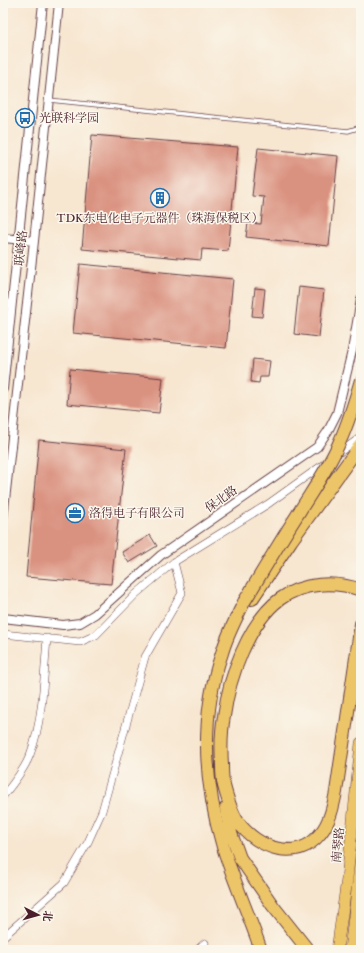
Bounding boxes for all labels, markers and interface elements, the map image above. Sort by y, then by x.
bus stop icon: 光联科学园 [14,107,36,129]
place label: 光联科学园 [39,111,99,126]
building icon: TDK东电化电子元器件（珠海保税区） [149,187,171,209]
place label: TDK东电化电子元器件（珠海保税区） [57,211,264,226]
street label: 联峰路 [12,229,31,267]
street label: 保北路 [202,483,240,516]
office icon: 洛得电子有限公司 [64,502,86,524]
place label: 洛得电子有限公司 [89,506,185,521]
street label: 南琴路 [329,826,348,864]
north arrow [18,895,58,935]
text: 北 [40,910,54,922]

